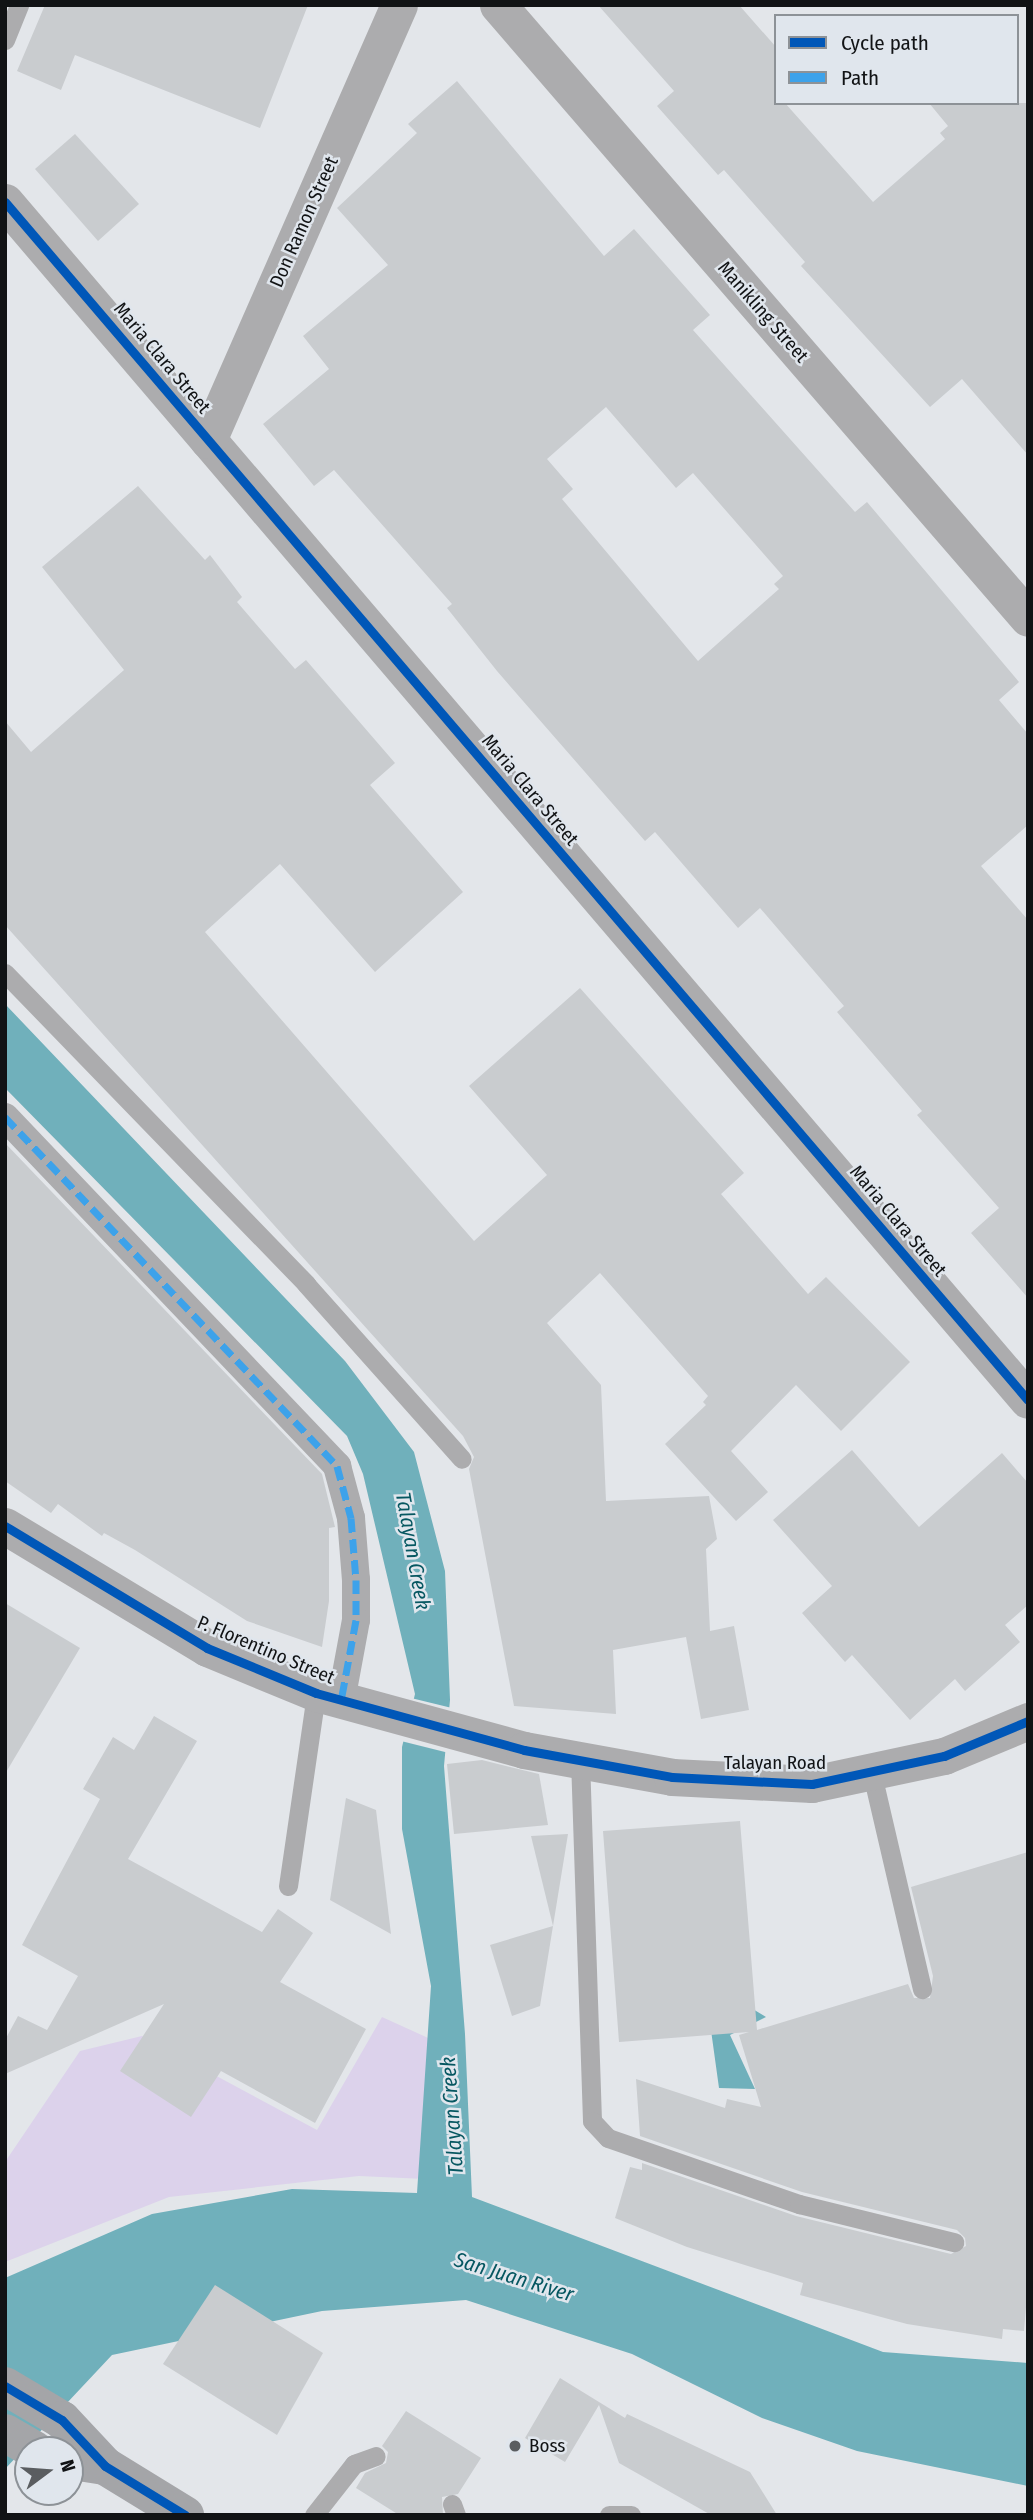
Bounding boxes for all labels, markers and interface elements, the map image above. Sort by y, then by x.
legend [774,14,1019,105]
text: Cycle path [841,30,929,56]
text: Path [841,65,879,91]
street label: Don Ramon Street [265,153,343,291]
street label: Manikling Street [713,257,813,367]
street label: Maria Clara Street [109,298,215,418]
street label: Maria Clara Street [477,730,583,850]
street label: Maria Clara Street [845,1161,951,1281]
water label: Talayan Creek [390,1490,436,1612]
street label: P. Florentino Street [194,1611,338,1689]
street label: Talayan Road [724,1752,826,1774]
water label: Talayan Creek [435,2056,469,2176]
water label: San Juan River [451,2247,577,2307]
place label: Boss [529,2435,565,2457]
north arrow [14,2436,84,2506]
marker: Boss [507,2438,523,2454]
text: N [55,2457,80,2474]

